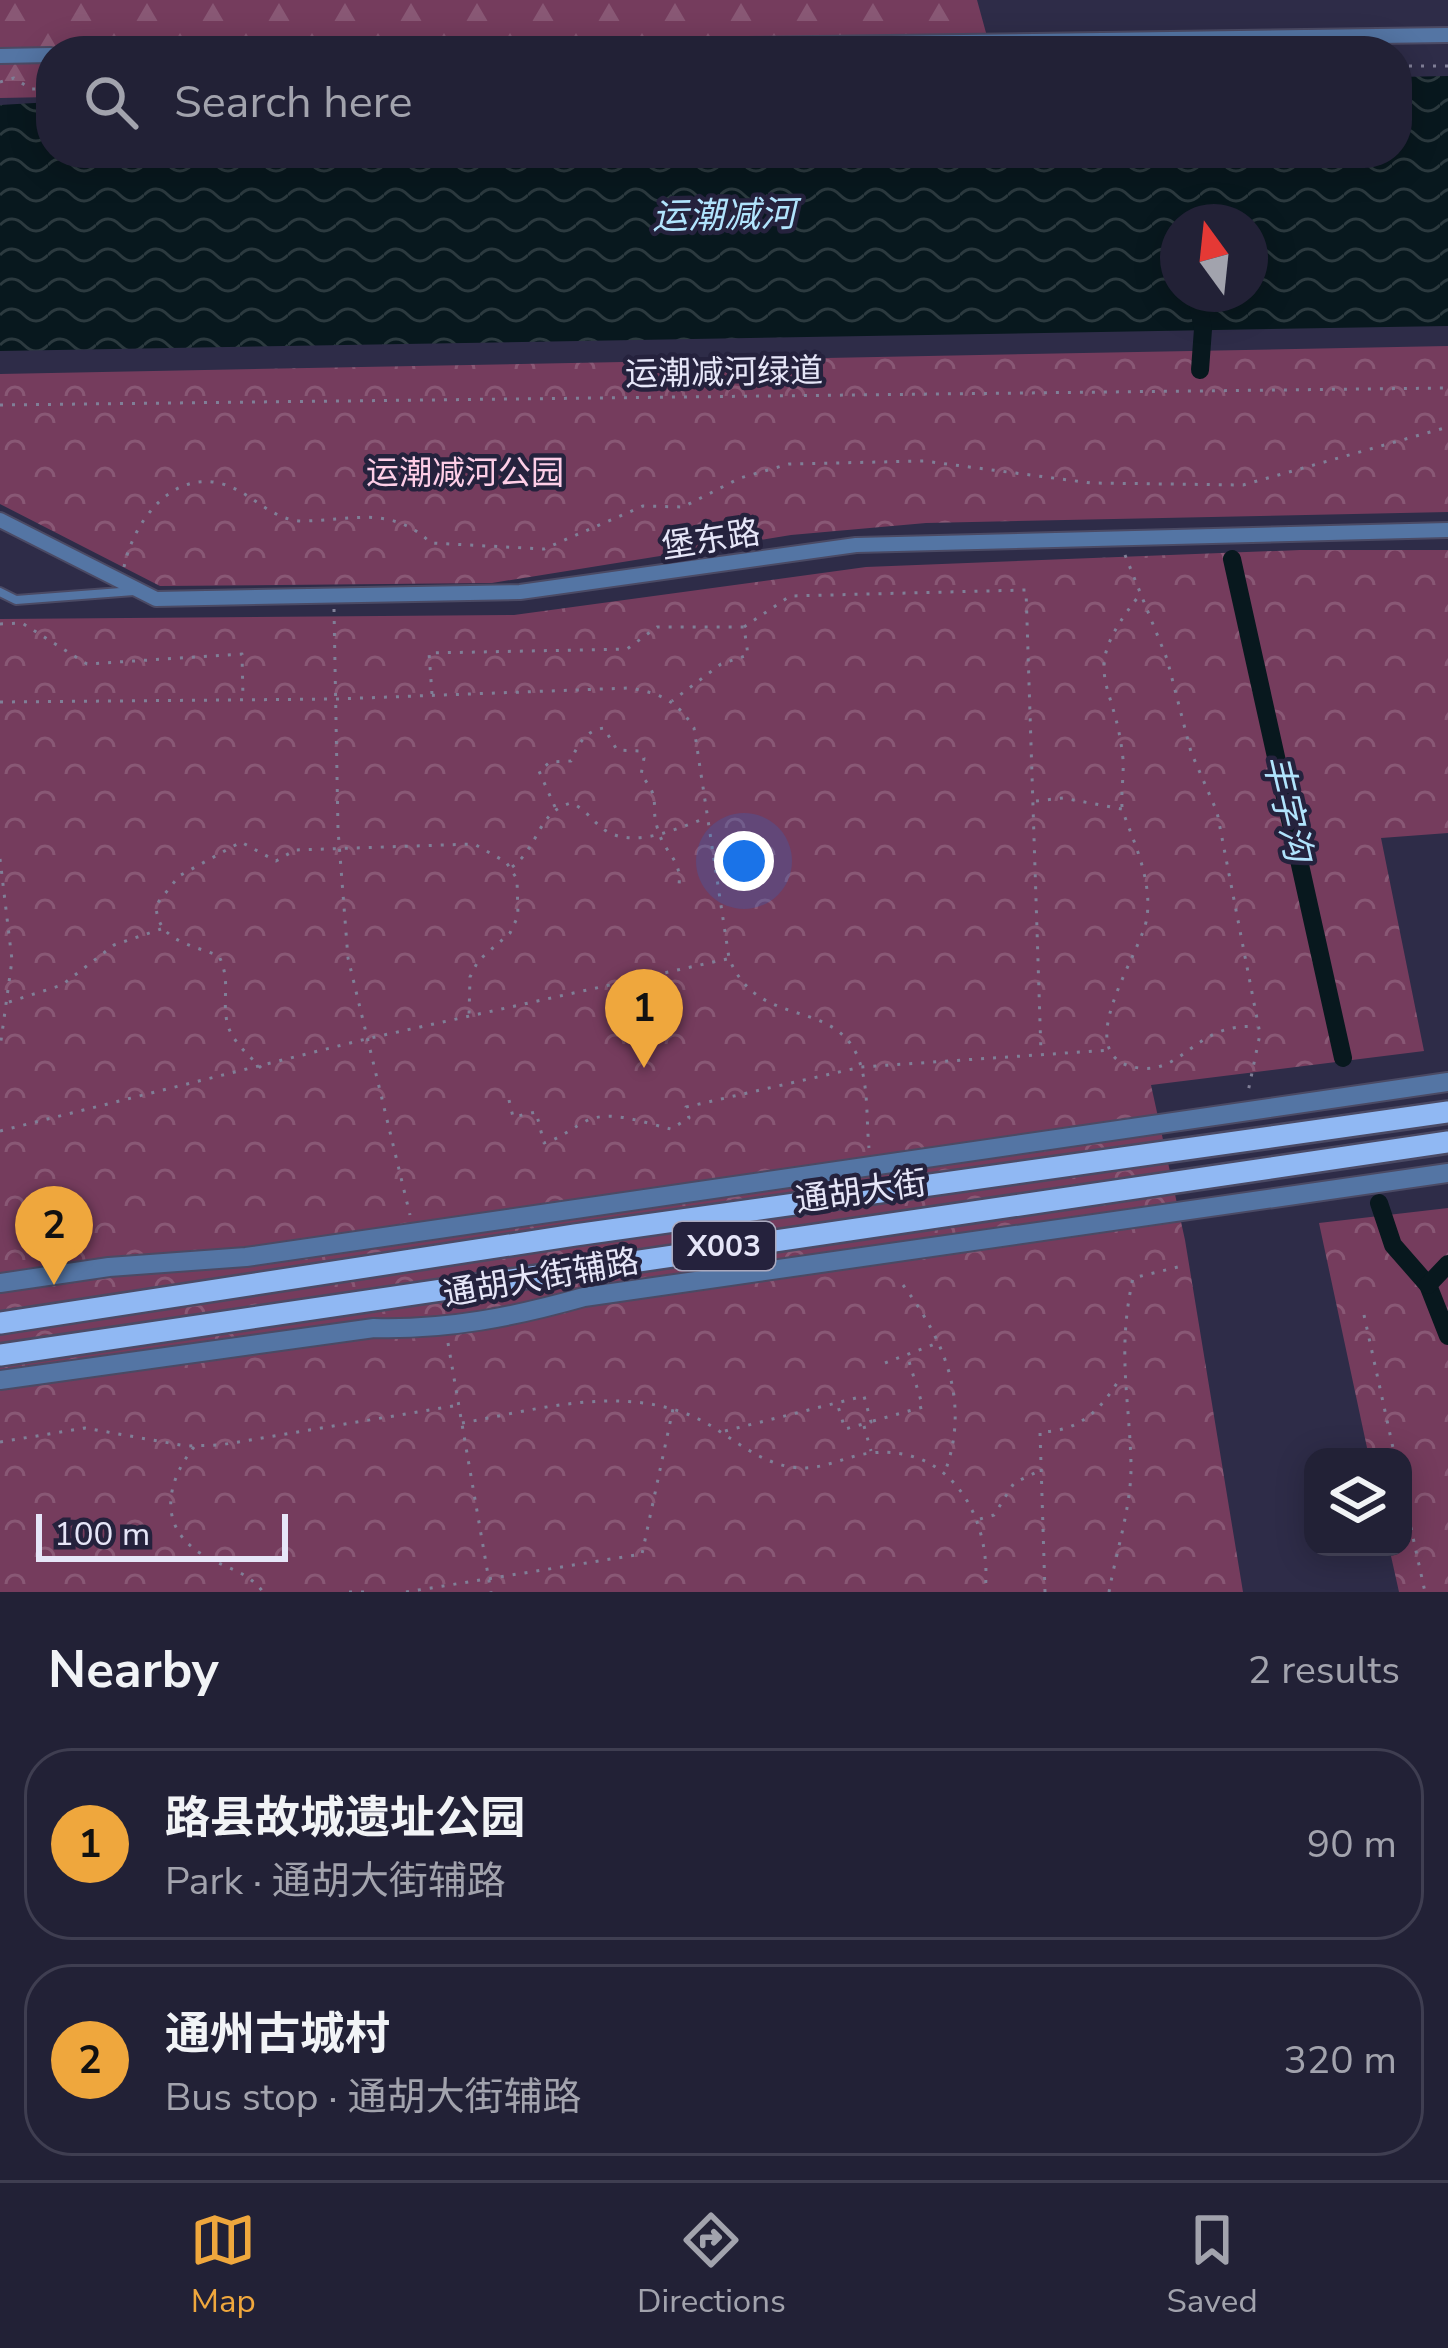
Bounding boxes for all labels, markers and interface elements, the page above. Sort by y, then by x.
search box [36,36,1412,168]
icon: search [78,69,144,135]
text: Search here [174,72,413,133]
water label: 运潮减河 [652,190,802,242]
north arrow [1160,204,1268,312]
street label: 运潮减河绿道 [625,349,823,397]
park label: 运潮减河公园 [366,451,564,496]
street label: 堡东路 [659,510,763,570]
water label: 丰字沟 [1251,750,1324,870]
your location [714,831,774,891]
pin: 1 [605,969,683,1068]
street label: 通胡大街 [793,1161,929,1223]
pin: 2 [15,1186,93,1285]
road number: X003 [673,1222,775,1270]
street label: 通胡大街辅路 [440,1239,642,1317]
map controls [1304,1448,1412,1556]
button: layers [1304,1448,1412,1556]
scale bar [36,1508,288,1561]
text: 100 m [54,1512,150,1557]
text: Nearby [48,1635,219,1705]
text: 2 results [1248,1644,1400,1697]
text: 路县故城遗址公园 [165,1788,525,1849]
text: 1 [78,1818,102,1871]
text: 90 m [1307,1818,1397,1871]
text: Park · 通胡大街辅路 [165,1855,506,1908]
text: 通州古城村 [165,2004,390,2065]
text: 2 [78,2034,102,2087]
text: 320 m [1283,2034,1397,2087]
text: Bus stop · 通胡大街辅路 [165,2071,581,2124]
tab: Map [190,2207,256,2324]
tab: Directions [637,2207,786,2324]
tab: Saved [1166,2207,1258,2324]

